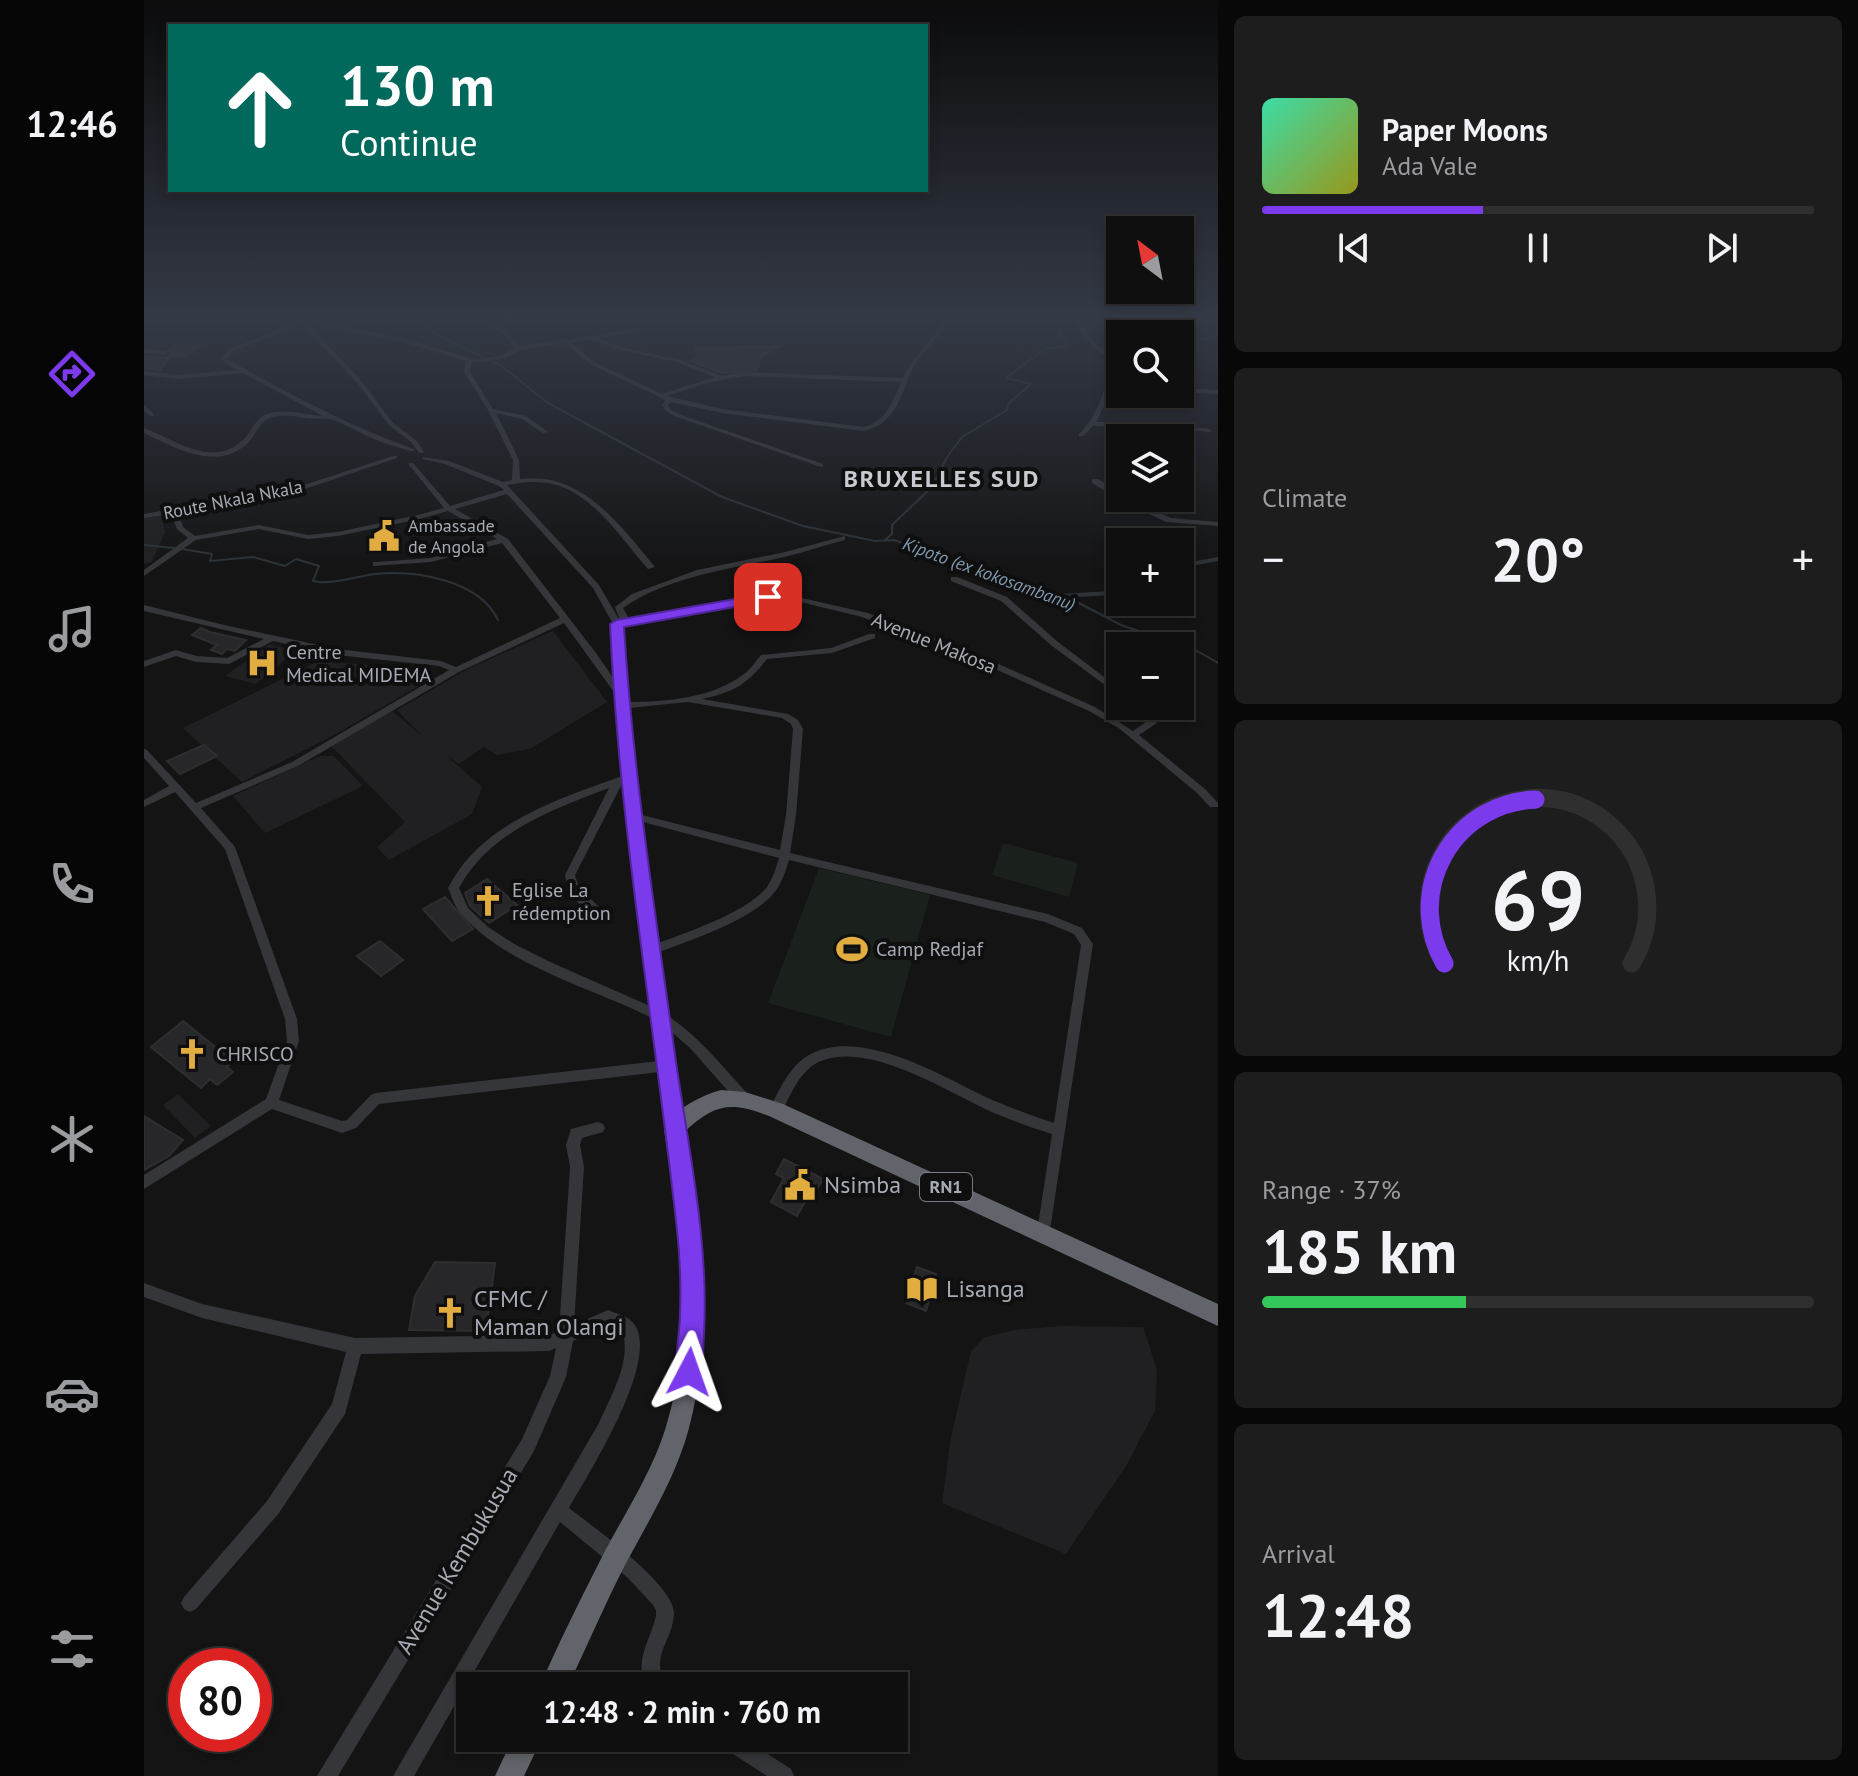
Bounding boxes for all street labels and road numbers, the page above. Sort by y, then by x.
street label: Route Nkala Nkala [161,475,305,524]
street label: Avenue Makosa [868,606,1000,680]
road number: RN1 [920,1173,972,1201]
street label: Avenue Kembukusua [389,1462,524,1660]

